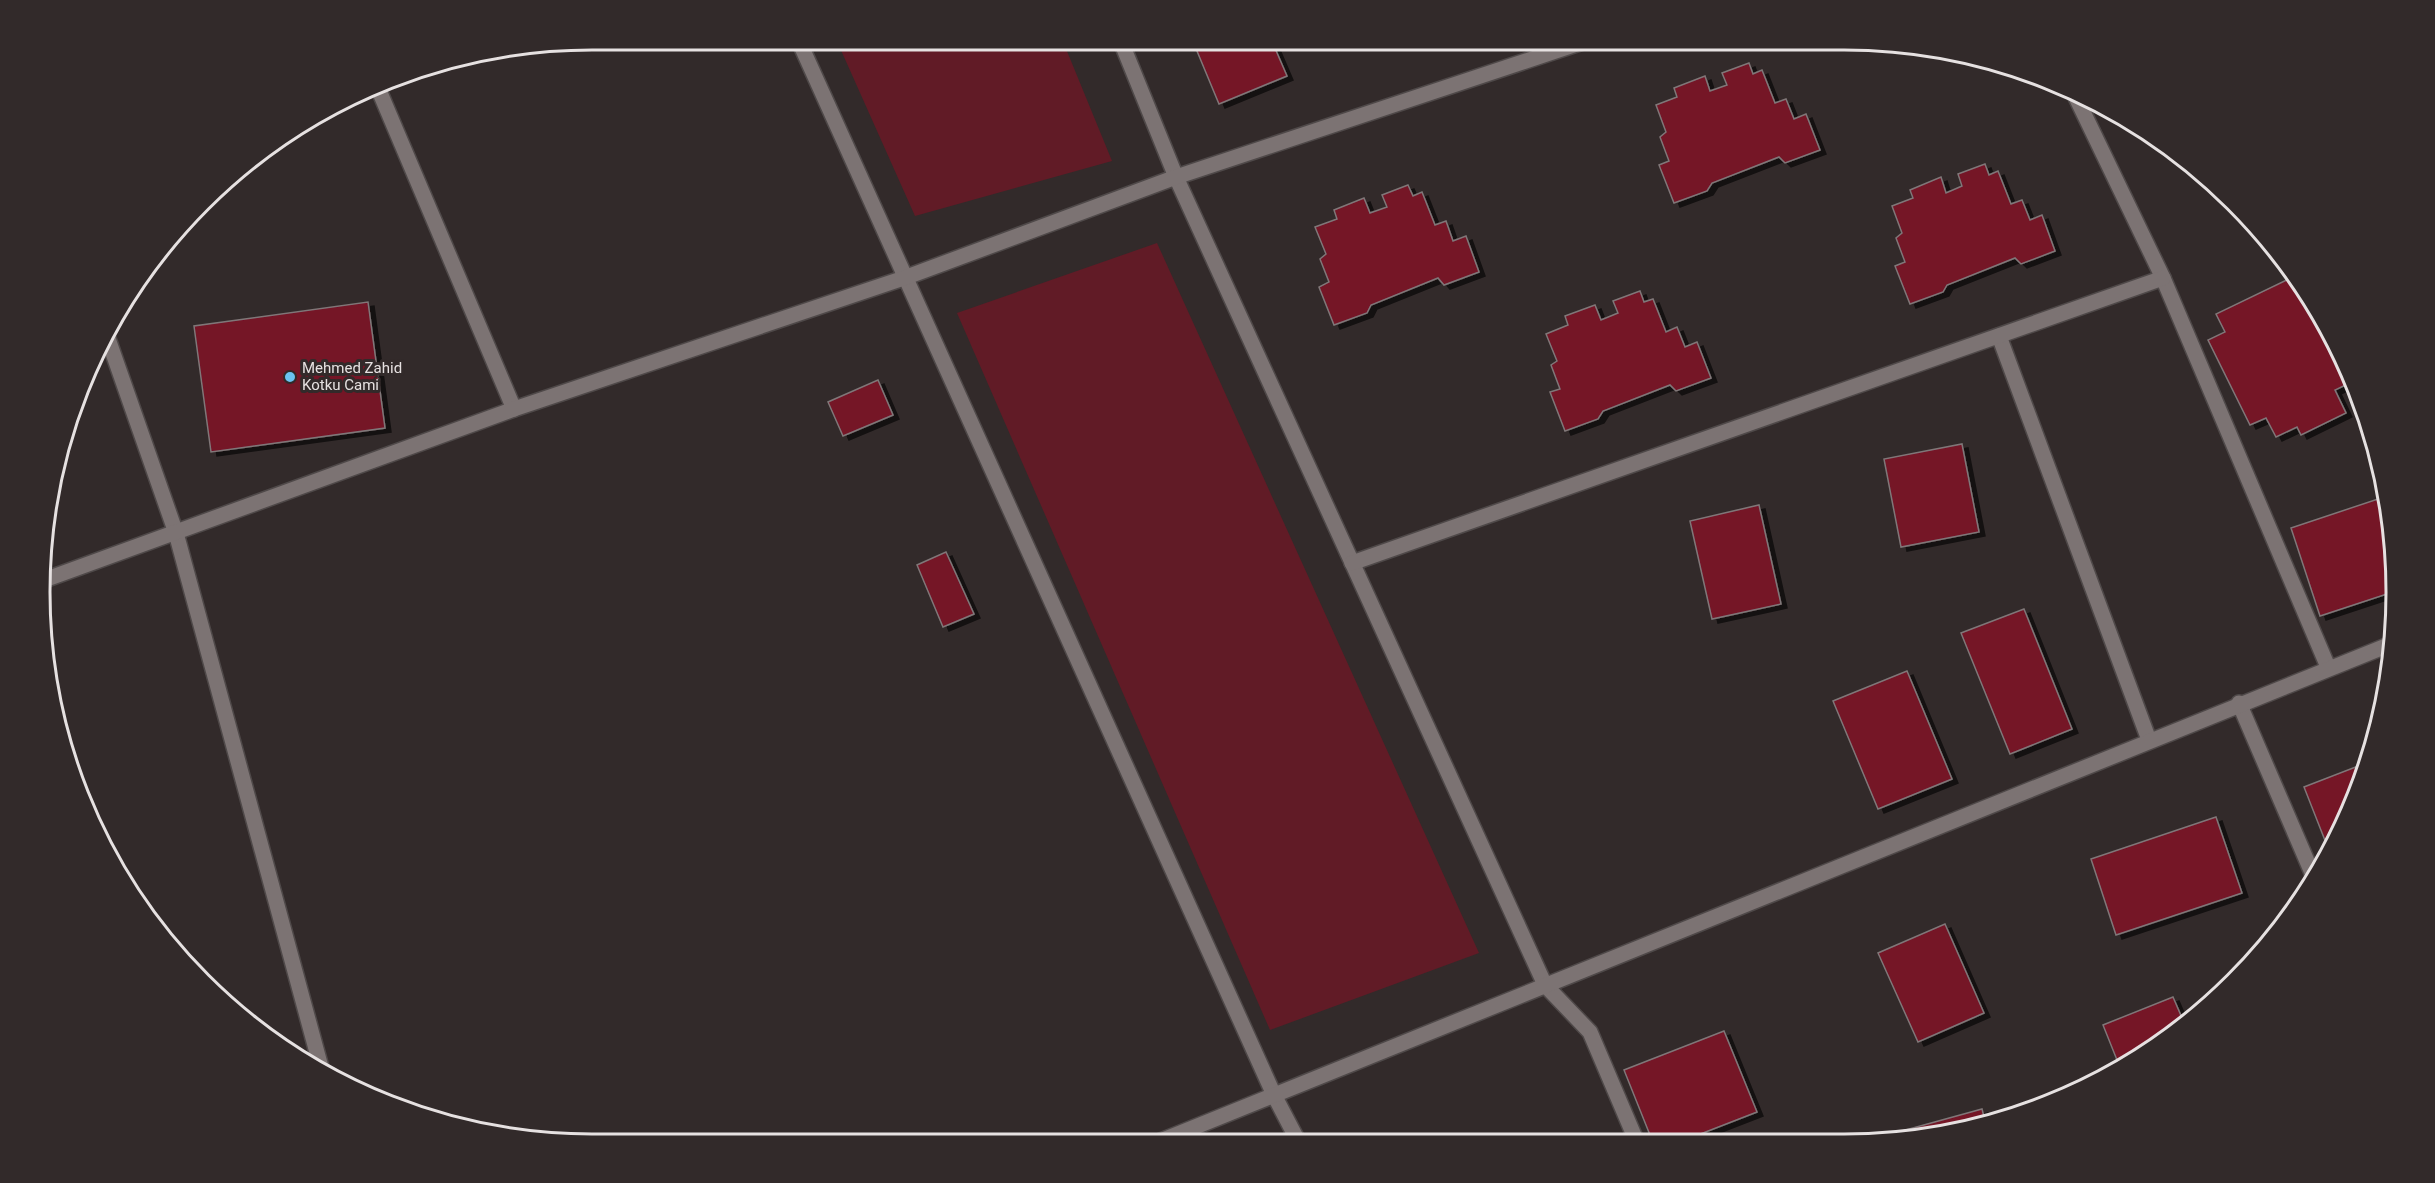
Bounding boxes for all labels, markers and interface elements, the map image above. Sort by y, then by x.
place label: Mehmed Zahid Kotku Cami [302,359,402,394]
marker: Mehmed Zahid Kotku Cami [283,370,297,384]

